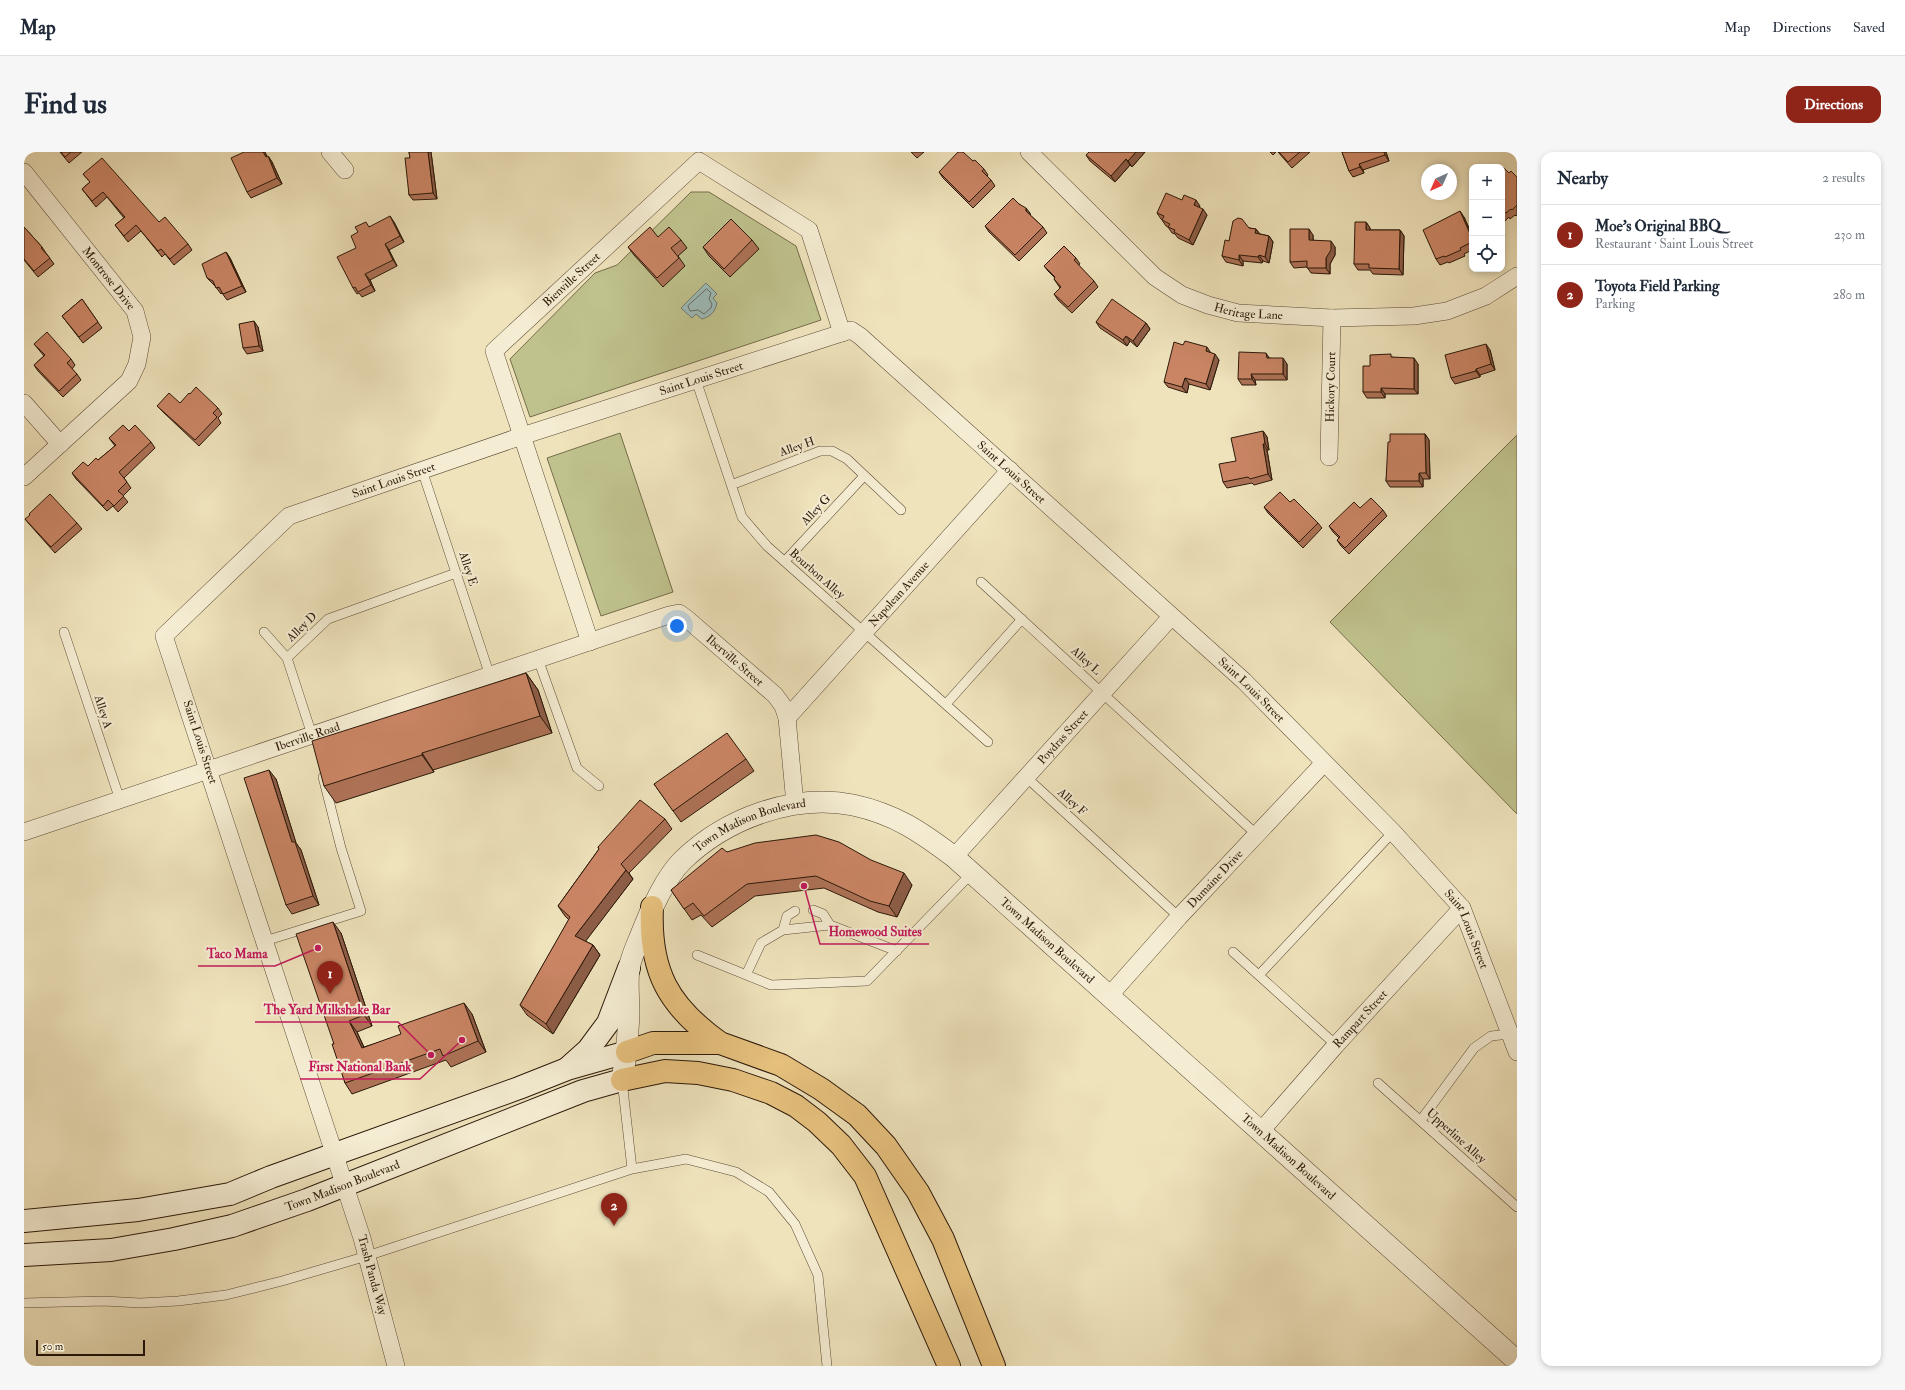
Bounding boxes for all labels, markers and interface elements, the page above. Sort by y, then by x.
text: Map [20,16,56,40]
text: Map [1724,19,1750,36]
text: Directions [1772,19,1831,36]
text: Saved [1853,19,1885,36]
button: Directions [1786,86,1881,123]
text: Find us [24,87,107,122]
north arrow [1421,164,1457,200]
map controls [1469,164,1505,272]
button: + [1469,164,1505,200]
text: Nearby [1557,168,1608,189]
text: 2 results [1822,170,1865,186]
button: − [1469,200,1505,236]
text: Moe's Original BBQ [1595,217,1721,236]
text: 1 [1568,227,1572,243]
text: 230 m [1834,227,1865,243]
button: locate [1469,236,1505,272]
text: Restaurant · Saint Louis Street [1595,236,1754,252]
street label: Montrose Drive [79,244,139,313]
street label: Bienville Street [540,249,603,310]
text: Toyota Field Parking [1595,277,1719,296]
text: 2 [1567,287,1573,303]
text: 280 m [1833,287,1865,303]
text: Parking [1595,296,1635,312]
street label: Heritage Lane [1212,299,1283,323]
street label: Hickory Court [1322,351,1339,422]
street label: Saint Louis Street [657,358,745,399]
street label: Alley H [776,434,817,460]
street label: Saint Louis Street [974,438,1049,507]
street label: Saint Louis Street [350,459,437,501]
street label: Alley G [797,491,834,529]
street label: Bourbon Alley [786,546,848,603]
street label: Alley E [455,549,481,588]
street label: Napolean Avenue [865,558,932,630]
street label: Alley D [283,609,320,646]
your location [667,616,687,636]
street label: Iberville Street [703,631,767,689]
street label: Alley L [1067,643,1104,679]
street label: Saint Louis Street [1215,654,1288,725]
street label: Alley A [90,692,116,731]
street label: Saint Louis Street [179,698,221,786]
street label: Poydras Street [1034,706,1091,767]
street label: Iberville Road [273,719,342,755]
street label: Alley F [1054,784,1090,819]
street label: Town Madison Boulevard [690,795,807,855]
street label: Dumaine Drive [1184,846,1246,911]
street label: Saint Louis Street [1441,886,1492,971]
street label: Town Madison Boulevard [997,894,1098,987]
callout: Homewood Suites [820,919,929,944]
text: Homewood Suites [828,924,922,940]
callout: Taco Mama [198,941,275,966]
text: Taco Mama [205,946,268,962]
pin: 1 [317,961,343,994]
street label: Rampart Street [1330,987,1391,1051]
callout: The Yard Milkshake Bar [255,997,398,1022]
text: The Yard Milkshake Bar [263,1002,391,1018]
callout: First National Bank [300,1054,420,1079]
text: First National Bank [308,1059,412,1075]
street label: Upperline Alley [1423,1105,1490,1167]
street label: Town Madison Boulevard [1238,1110,1339,1203]
street label: Town Madison Boulevard [283,1157,402,1215]
pin: 2 [601,1193,627,1226]
street label: Trash Panda Way [354,1233,390,1317]
scale bar [36,1338,145,1357]
text: 50 m [42,1340,63,1353]

